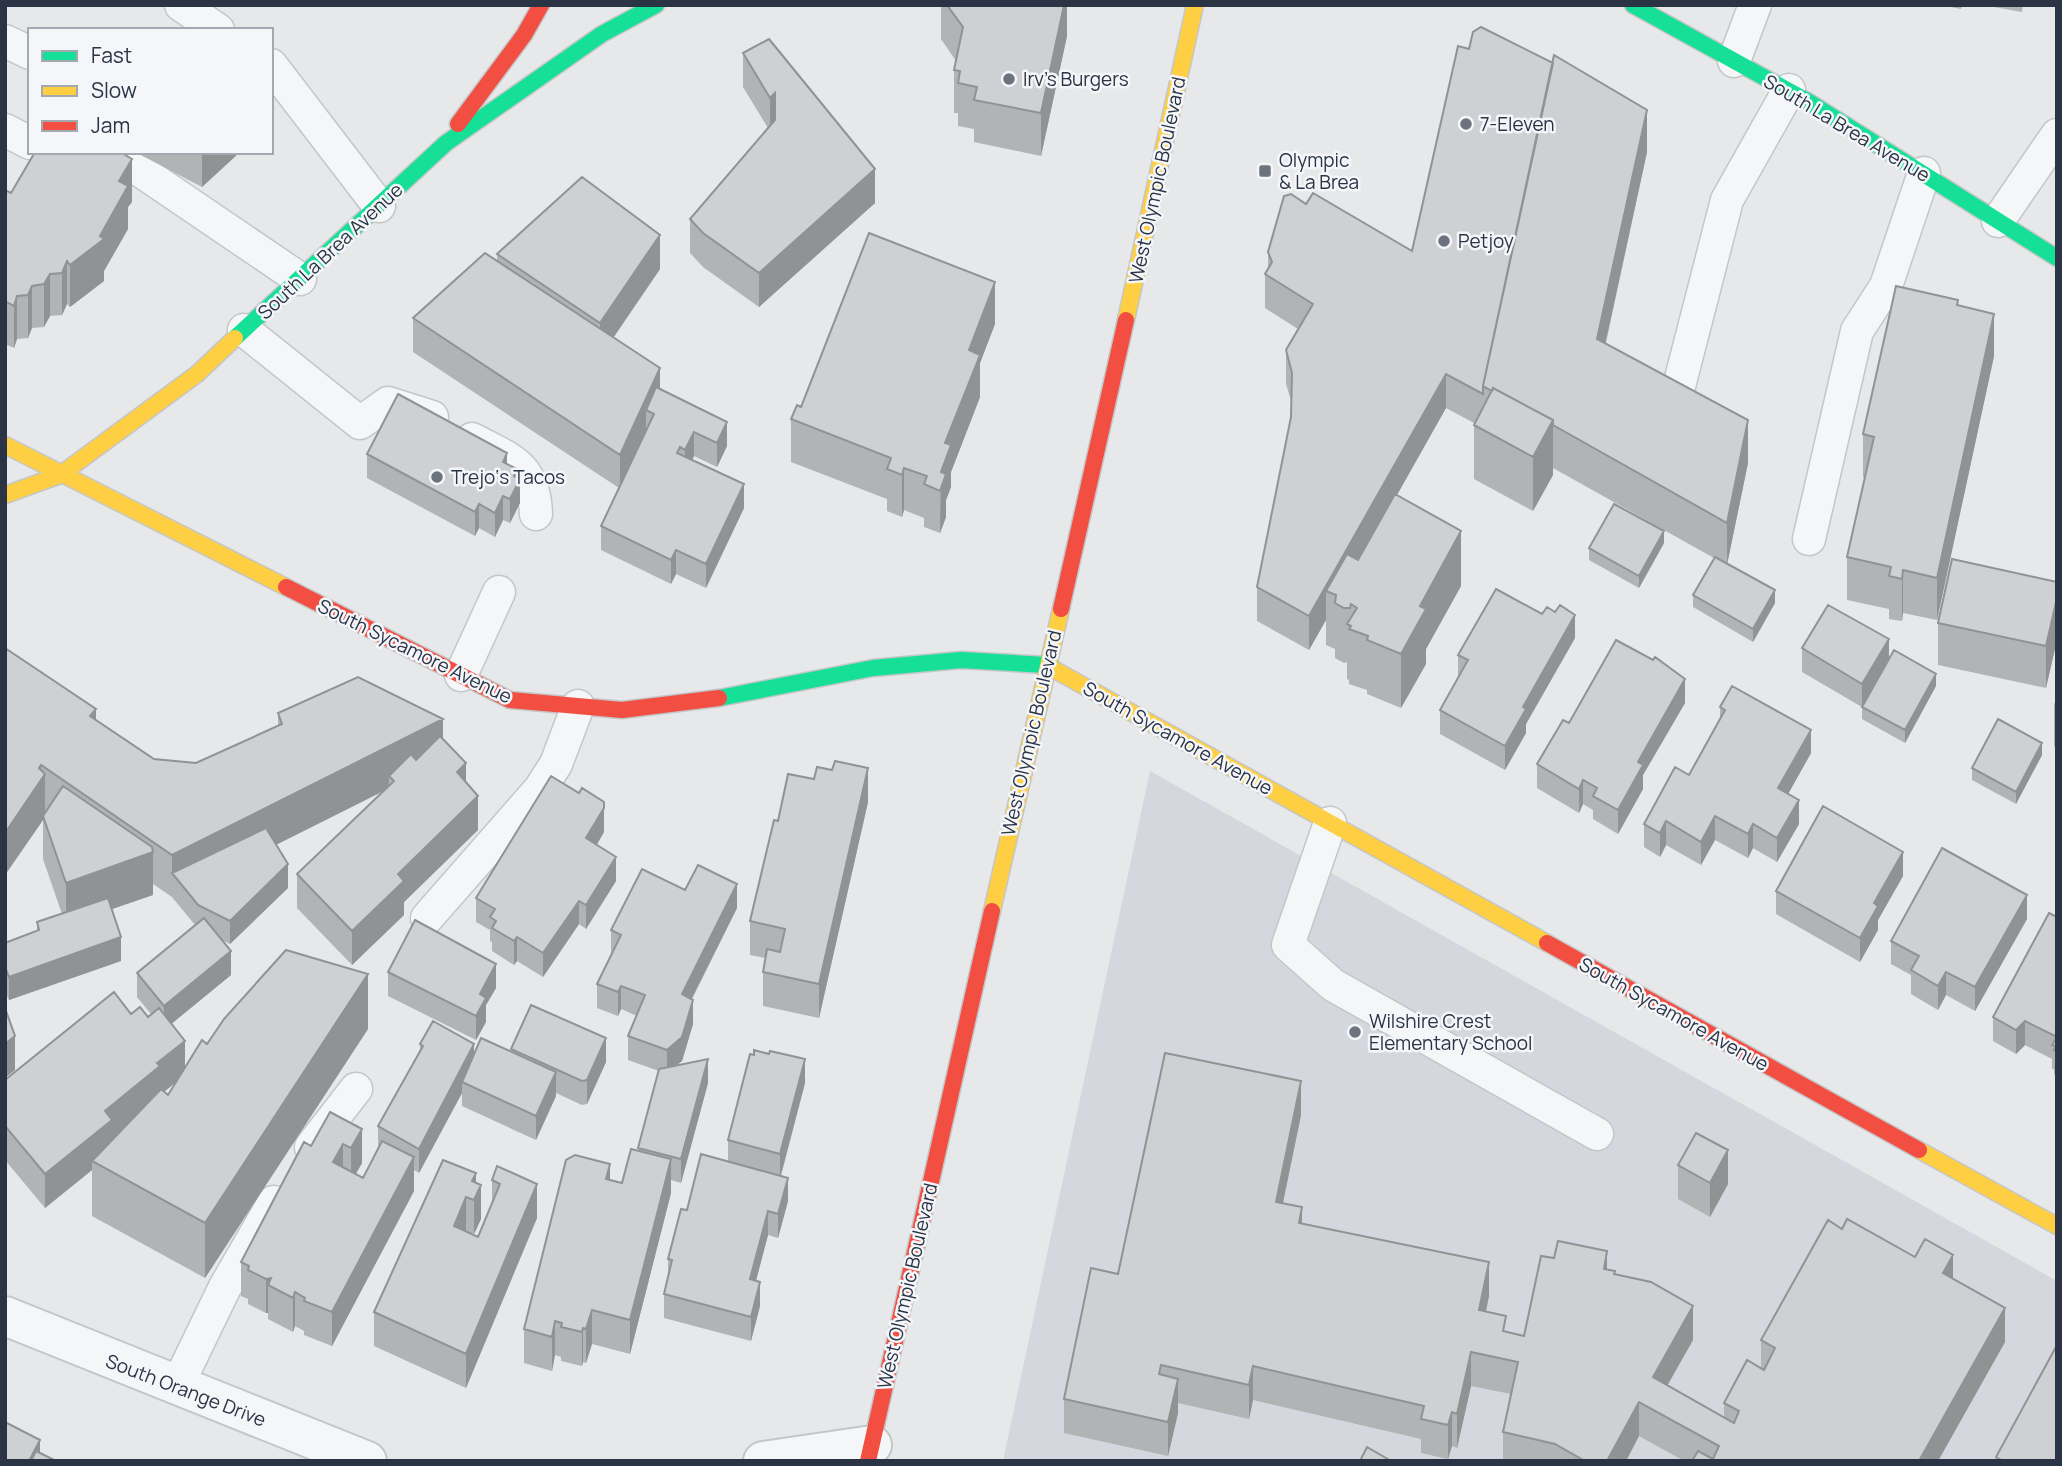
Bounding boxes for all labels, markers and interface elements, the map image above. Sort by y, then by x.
legend [28,28,273,154]
text: Fast [91,41,132,69]
place label: Irv's Burgers [1023,66,1129,92]
street label: South La Brea Avenue [1759,68,1935,188]
marker: Irv's Burgers [1001,71,1017,87]
street label: West Olympic Boulevard [1122,74,1192,286]
text: Slow [91,76,137,104]
text: Jam [91,111,130,139]
place label: 7-Eleven [1480,111,1555,137]
marker: 7-Eleven [1458,116,1474,132]
place label: Olympic & La Brea [1279,147,1359,195]
marker: Olympic & La Brea [1257,163,1273,179]
street label: South La Brea Avenue [252,177,408,325]
place label: Petjoy [1458,228,1514,254]
marker: Petjoy [1436,233,1452,249]
place label: Trejo‘s Tacos [451,464,565,490]
marker: Trejo‘s Tacos [429,469,445,485]
street label: South Sycamore Avenue [314,593,516,709]
street label: West Olympic Boulevard [995,628,1067,838]
street label: South Sycamore Avenue [1079,675,1277,801]
street label: South Sycamore Avenue [1575,951,1773,1077]
place label: Wilshire Crest Elementary School [1369,1008,1532,1056]
marker: Wilshire Crest Elementary School [1347,1024,1363,1040]
street label: West Olympic Boulevard [871,1181,943,1391]
street label: South Orange Drive [102,1347,270,1433]

